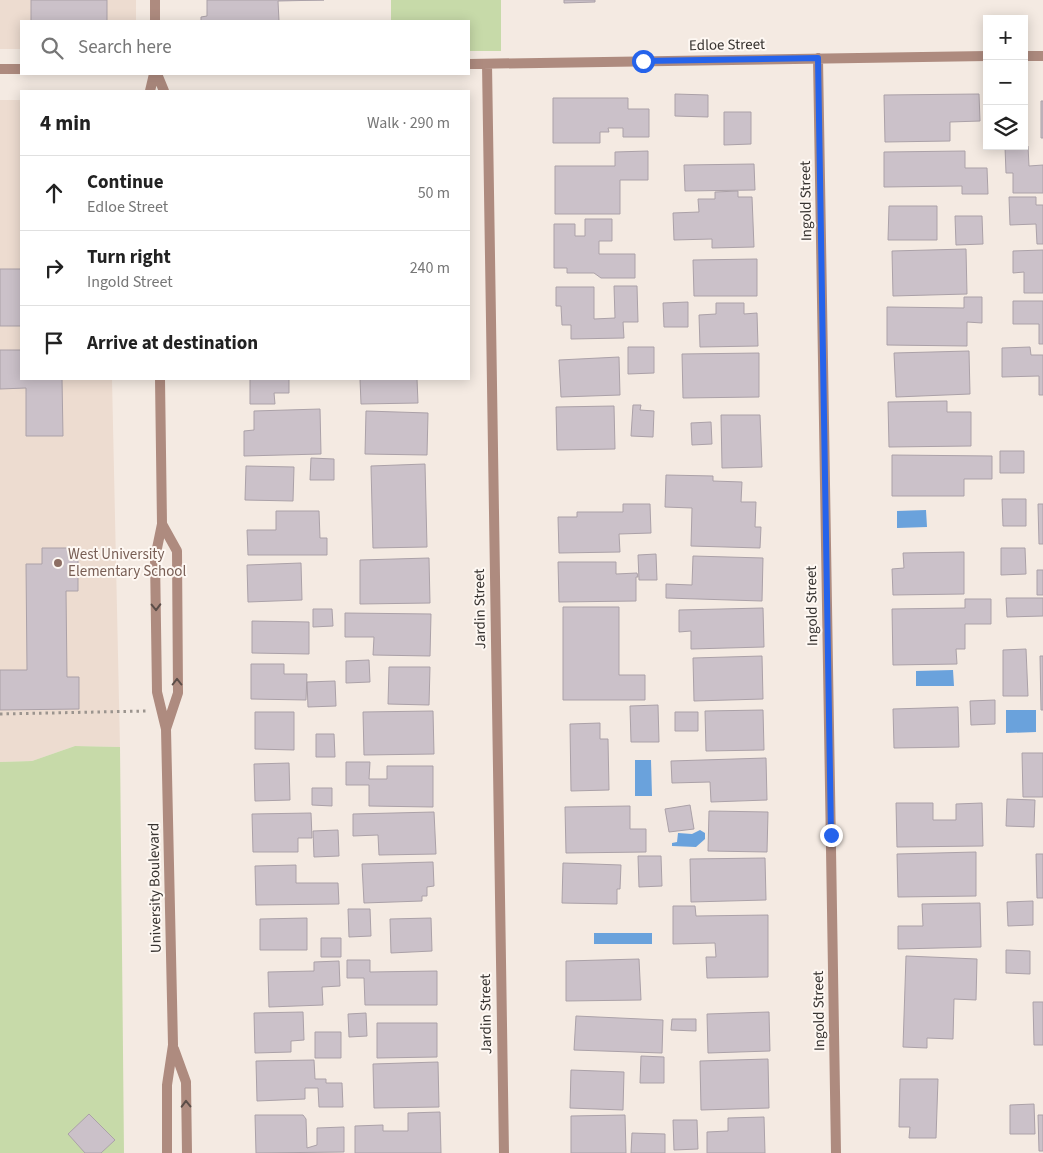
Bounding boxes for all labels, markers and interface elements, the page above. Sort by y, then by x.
map controls [983,15,1028,150]
button: + [983,15,1028,60]
search box [20,20,470,75]
icon: search [38,34,66,62]
text: Search here [78,34,172,61]
street label: Edloe Street [689,34,765,56]
route start [632,50,655,73]
button: − [983,60,1028,105]
button: layers [983,105,1028,150]
text: 4 min [40,108,91,138]
text: Walk · 290 m [367,112,450,134]
street label: Ingold Street [795,161,817,241]
text: Continue [87,169,164,196]
icon: ahead [40,179,68,207]
text: 50 m [418,182,450,204]
text: Edloe Street [87,196,168,218]
text: Turn right [87,244,171,271]
icon: right [40,254,68,282]
text: 240 m [410,257,450,279]
text: Ingold Street [87,271,173,293]
icon: arrive [40,329,68,357]
text: Arrive at destination [87,330,258,357]
place label: West University Elementary School [68,544,186,582]
marker: West University Elementary School [52,557,64,569]
street label: Ingold Street [801,566,823,646]
street label: Jardin Street [469,569,491,649]
one-way arrow [150,603,161,611]
one-way arrow [172,678,183,686]
street label: University Boulevard [143,823,167,953]
route end [820,824,843,847]
street label: Ingold Street [808,971,830,1051]
street label: Jardin Street [475,974,497,1054]
one-way arrow [181,1100,191,1108]

